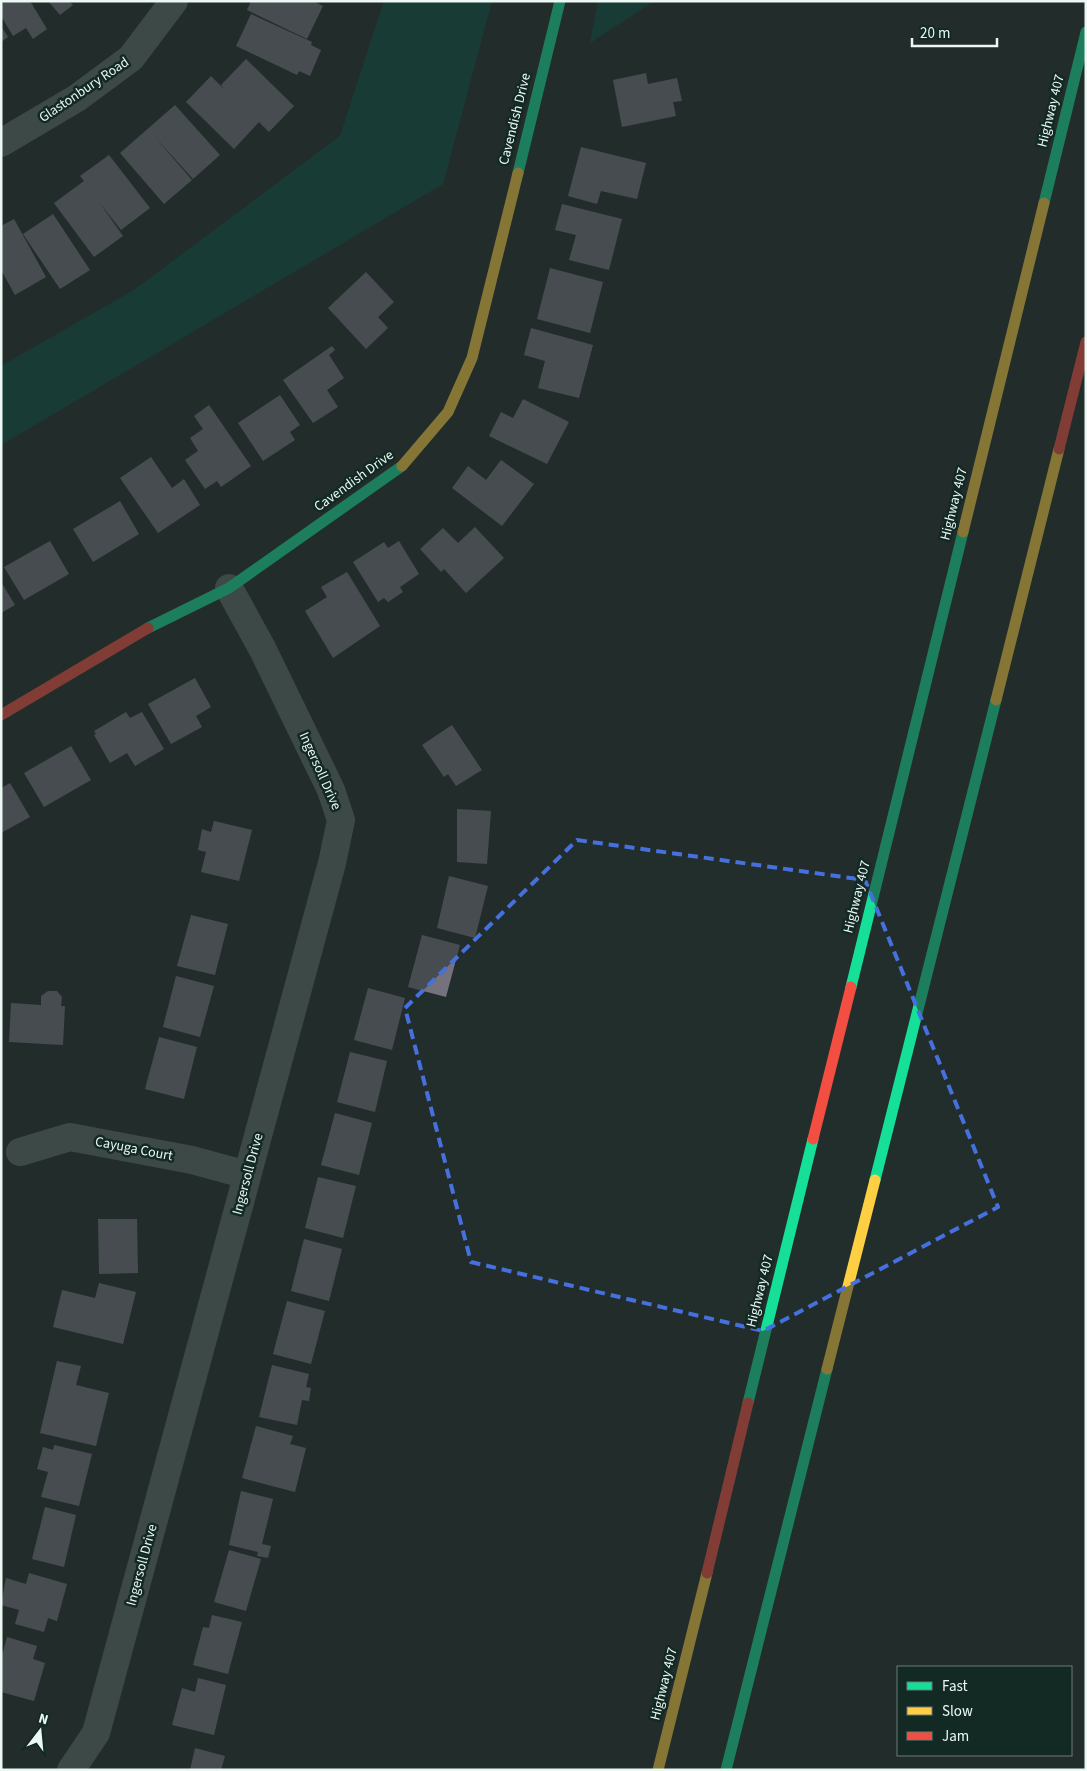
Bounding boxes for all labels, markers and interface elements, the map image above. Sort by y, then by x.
scale bar [912,15,997,47]
text: 20 m [920,23,950,44]
street label: Glastonbury Road [35,52,133,128]
street label: Cavendish Drive [494,71,536,167]
street label: Highway 407 [1032,72,1070,150]
street label: Cavendish Drive [310,445,398,517]
street label: Highway 407 [935,465,973,543]
street label: Ingersoll Drive [294,729,346,813]
street label: Highway 407 [838,858,876,936]
street label: Ingersoll Drive [228,1131,269,1217]
street label: Cayuga Court [93,1132,175,1166]
street label: Highway 407 [741,1252,779,1330]
street label: Ingersoll Drive [122,1522,163,1608]
street label: Highway 407 [645,1645,683,1723]
legend [897,1666,1072,1756]
text: Fast [942,1676,968,1697]
text: Slow [942,1701,973,1722]
north arrow [15,1706,65,1756]
text: N [36,1709,51,1730]
text: Jam [942,1726,969,1747]

